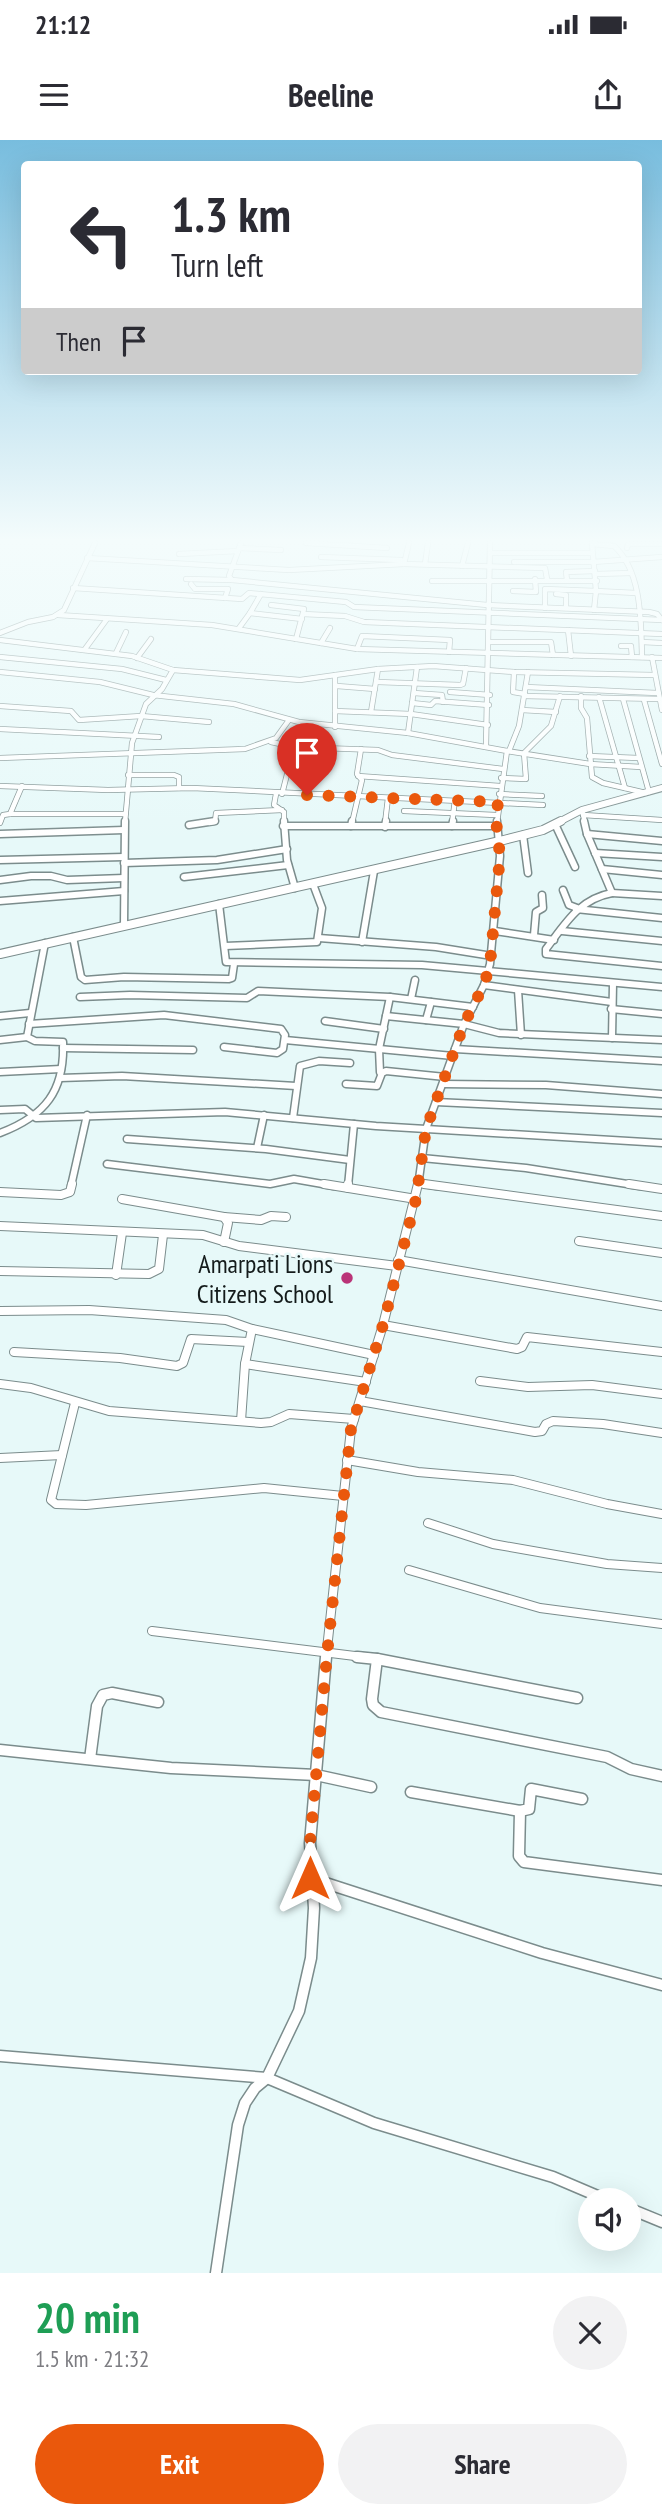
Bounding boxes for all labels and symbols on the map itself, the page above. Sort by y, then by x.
pin [277,723,337,795]
place label: Amarpati Lions Citizens School [197,1247,333,1310]
marker: Amarpati Lions Citizens School [339,1270,355,1286]
position arrow [273,1841,347,1915]

